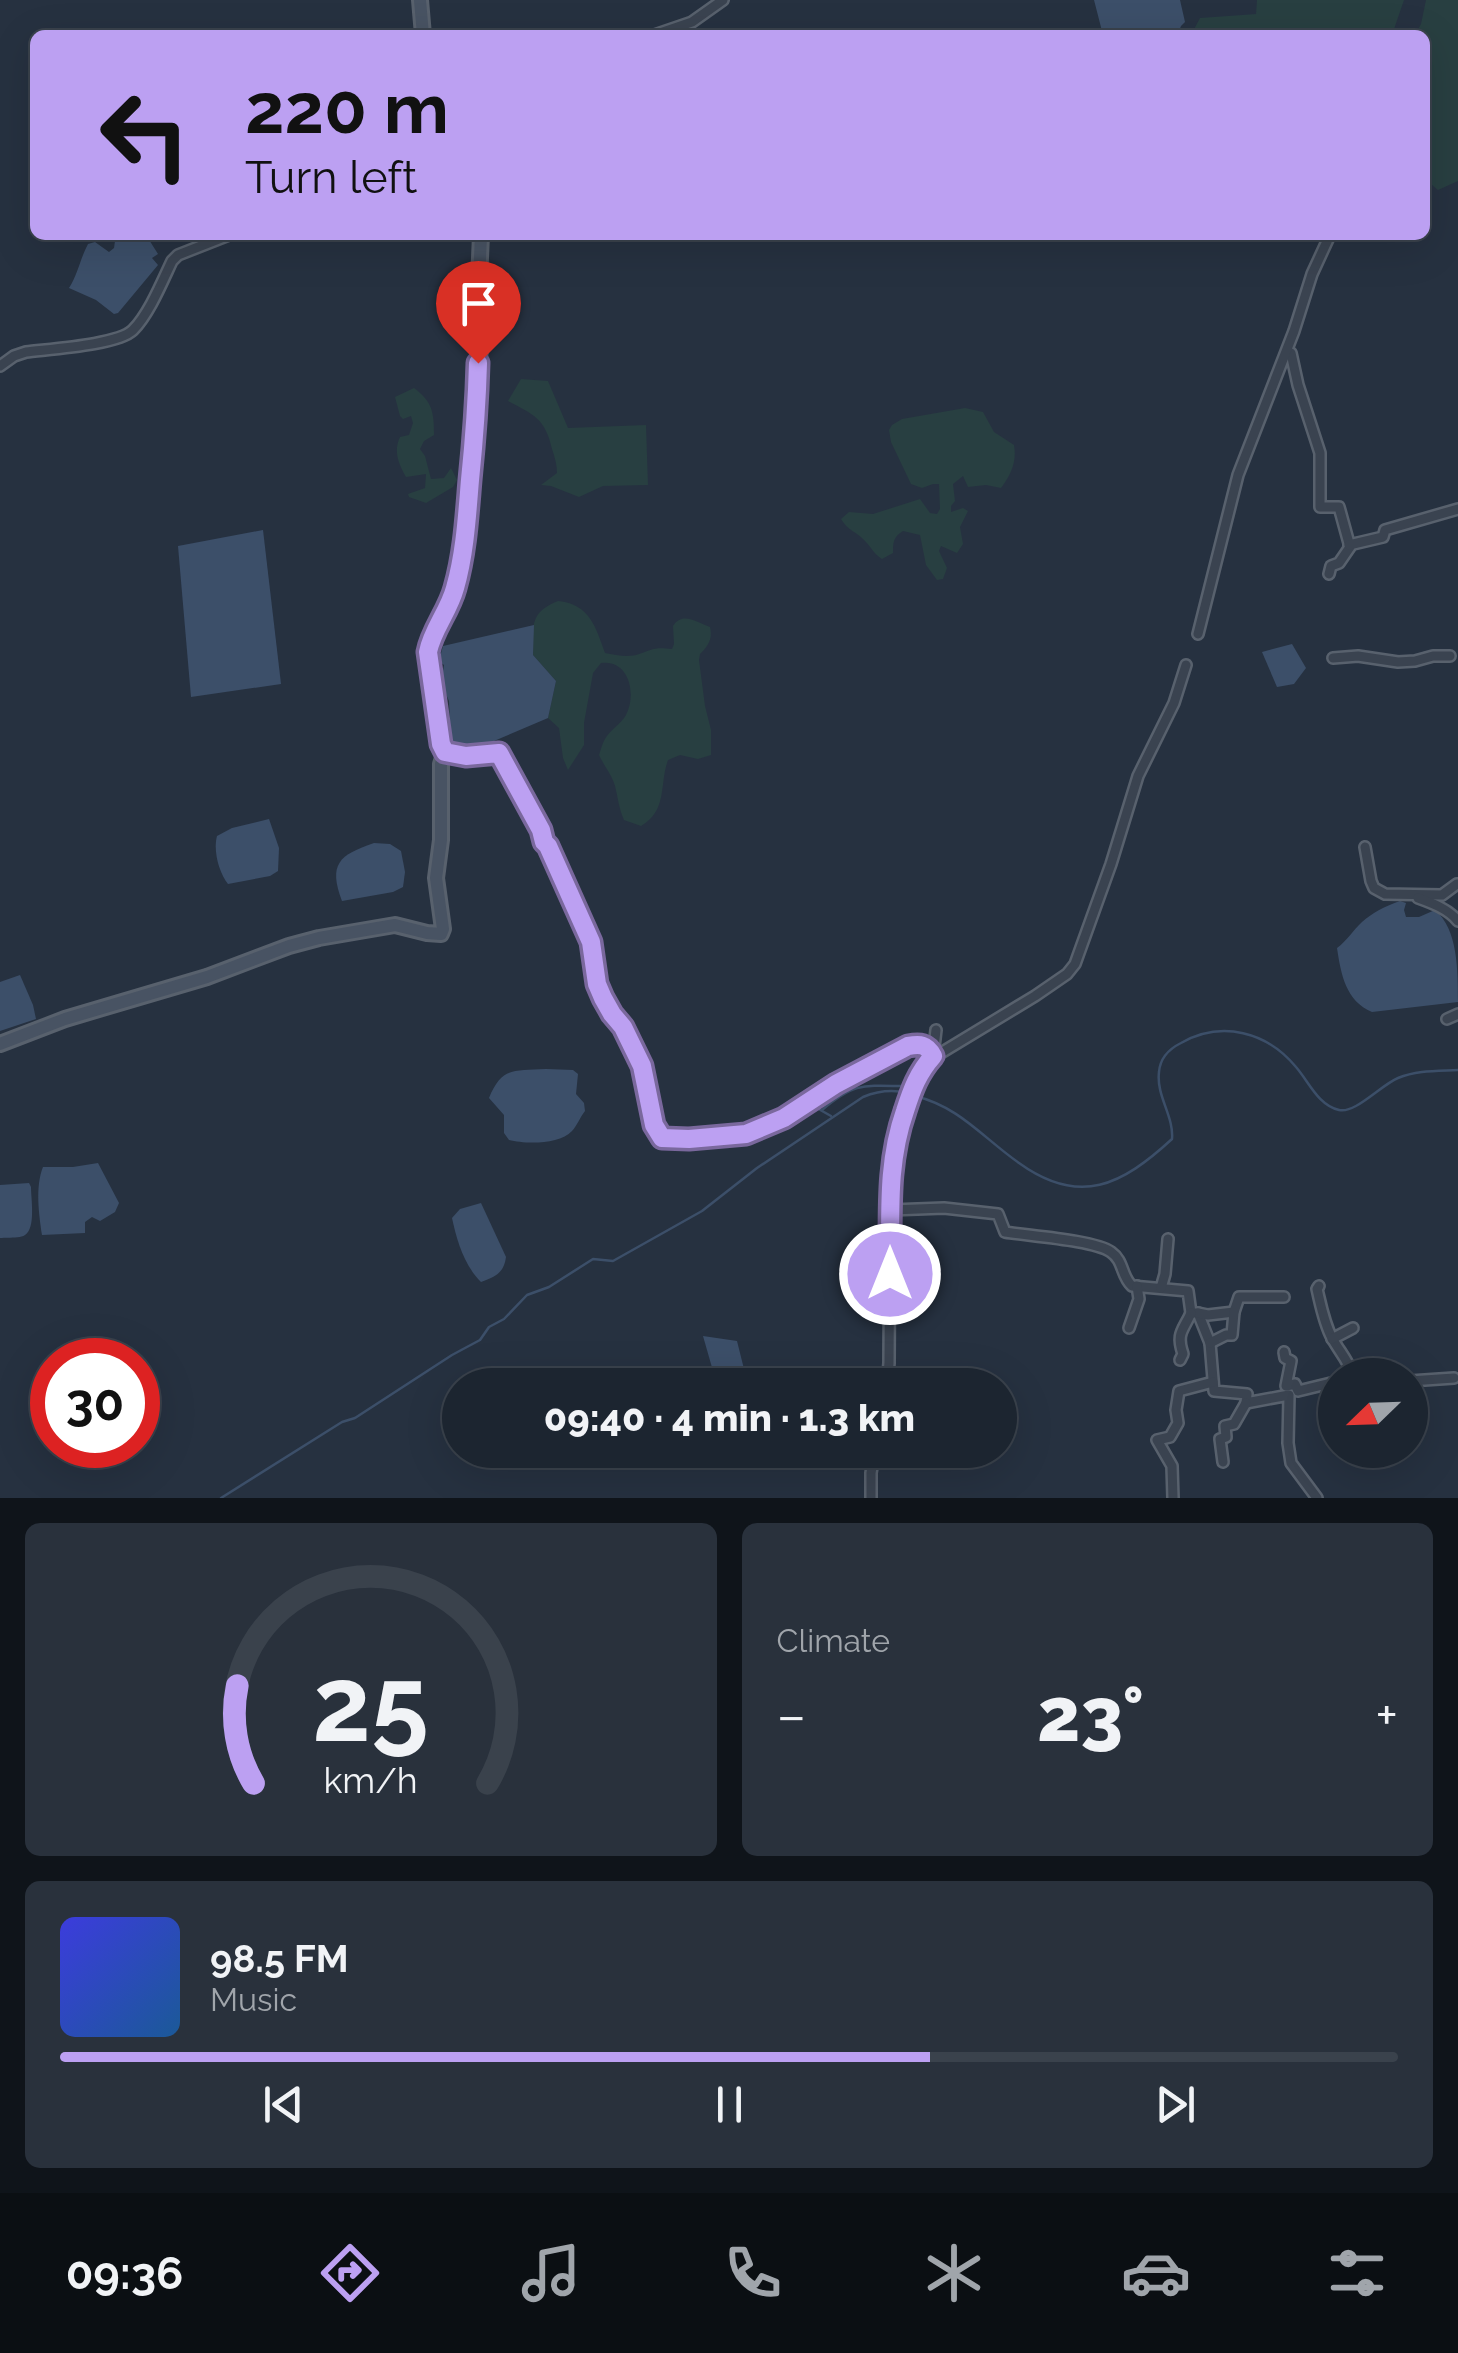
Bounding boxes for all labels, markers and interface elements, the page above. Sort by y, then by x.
text: 220 m [245,67,449,149]
icon: left [80,70,210,200]
text: Turn left [245,151,417,204]
pin [436,261,521,364]
icon: arrive [451,276,506,331]
position arrow [838,1222,942,1326]
speed limit sign: 30 [30,1338,160,1468]
north arrow [1318,1358,1428,1468]
map controls [1318,1358,1428,1468]
text: 09:40 · 4 min · 1.3 km [544,1395,915,1440]
text: Climate [777,1622,890,1659]
text: 25 [313,1643,429,1765]
text: 23° [1037,1670,1144,1759]
text: − [777,1683,806,1748]
text: + [1375,1683,1398,1748]
text: km/h [324,1759,418,1801]
text: 98.5 FM [210,1936,349,1981]
text: Music [210,1981,297,2018]
icon: previous [256,2077,311,2132]
icon: pause [702,2077,757,2132]
icon: next [1148,2077,1203,2132]
icon: directions [315,2238,385,2308]
icon: music [516,2238,586,2308]
icon: phone [718,2238,788,2308]
icon: climate [919,2238,989,2308]
icon: car [1121,2238,1191,2308]
icon: filters [1322,2238,1392,2308]
text: 09:36 [66,2247,183,2300]

